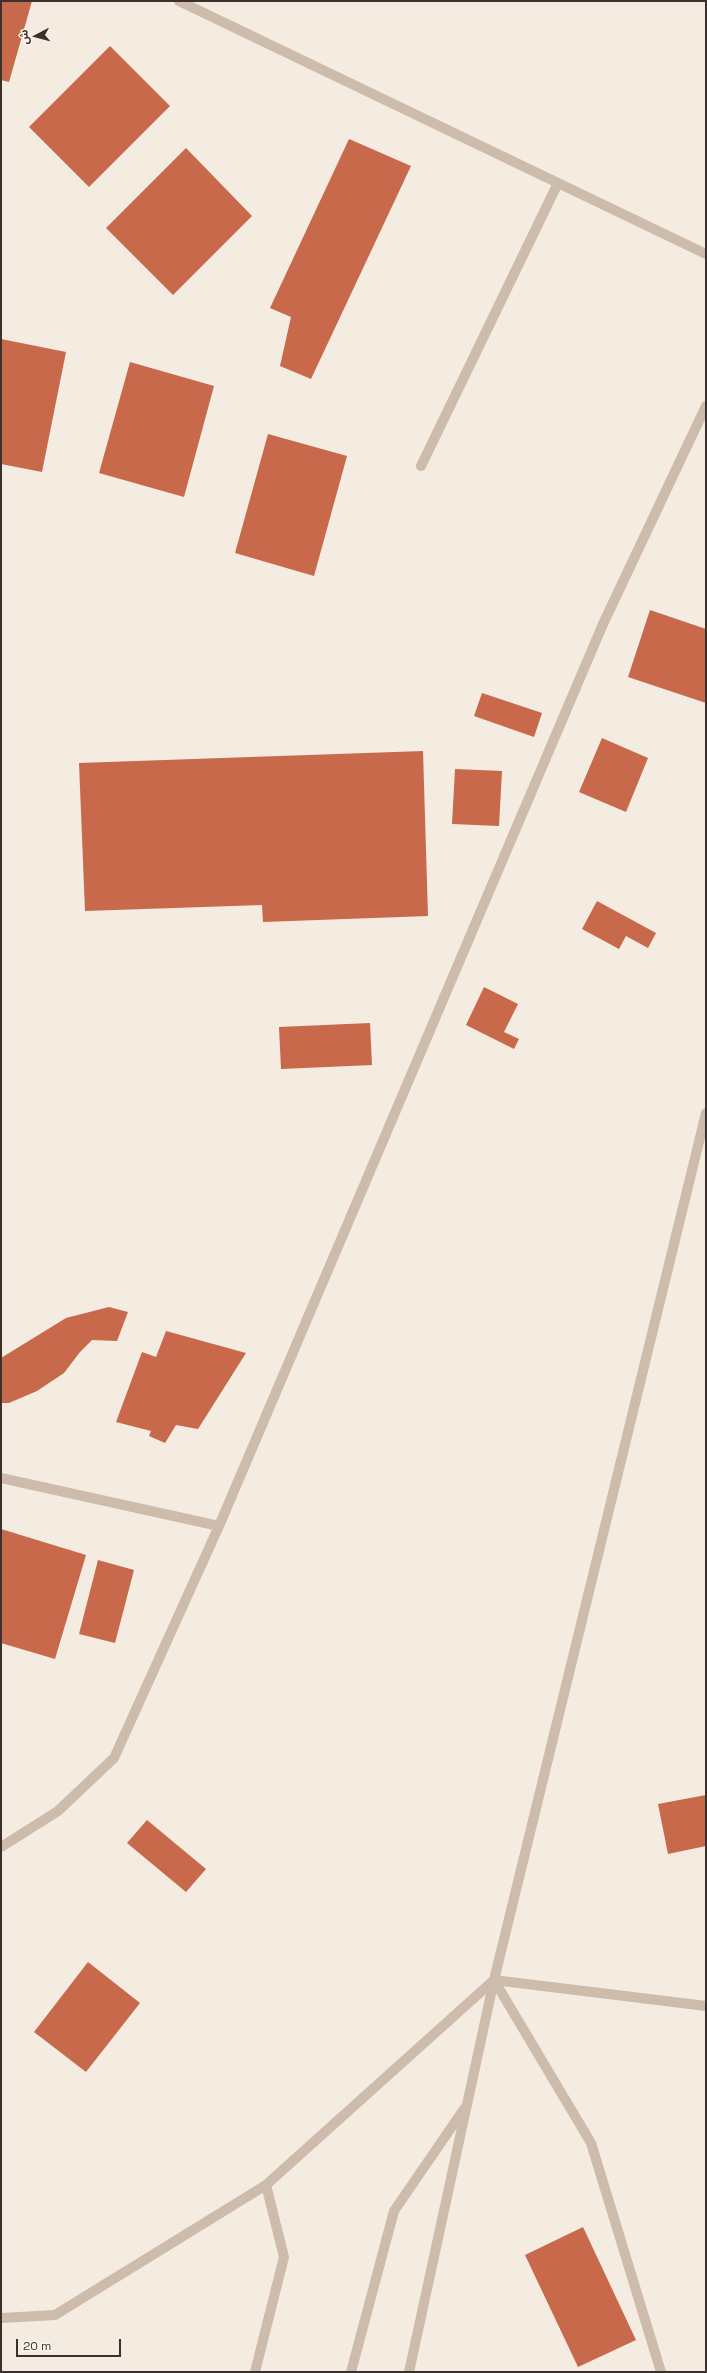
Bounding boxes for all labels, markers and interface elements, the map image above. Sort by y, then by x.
north arrow [16,16,56,56]
text: ش [16,29,32,45]
scale bar [18,2331,123,2357]
text: 20 m [23,2338,51,2354]

